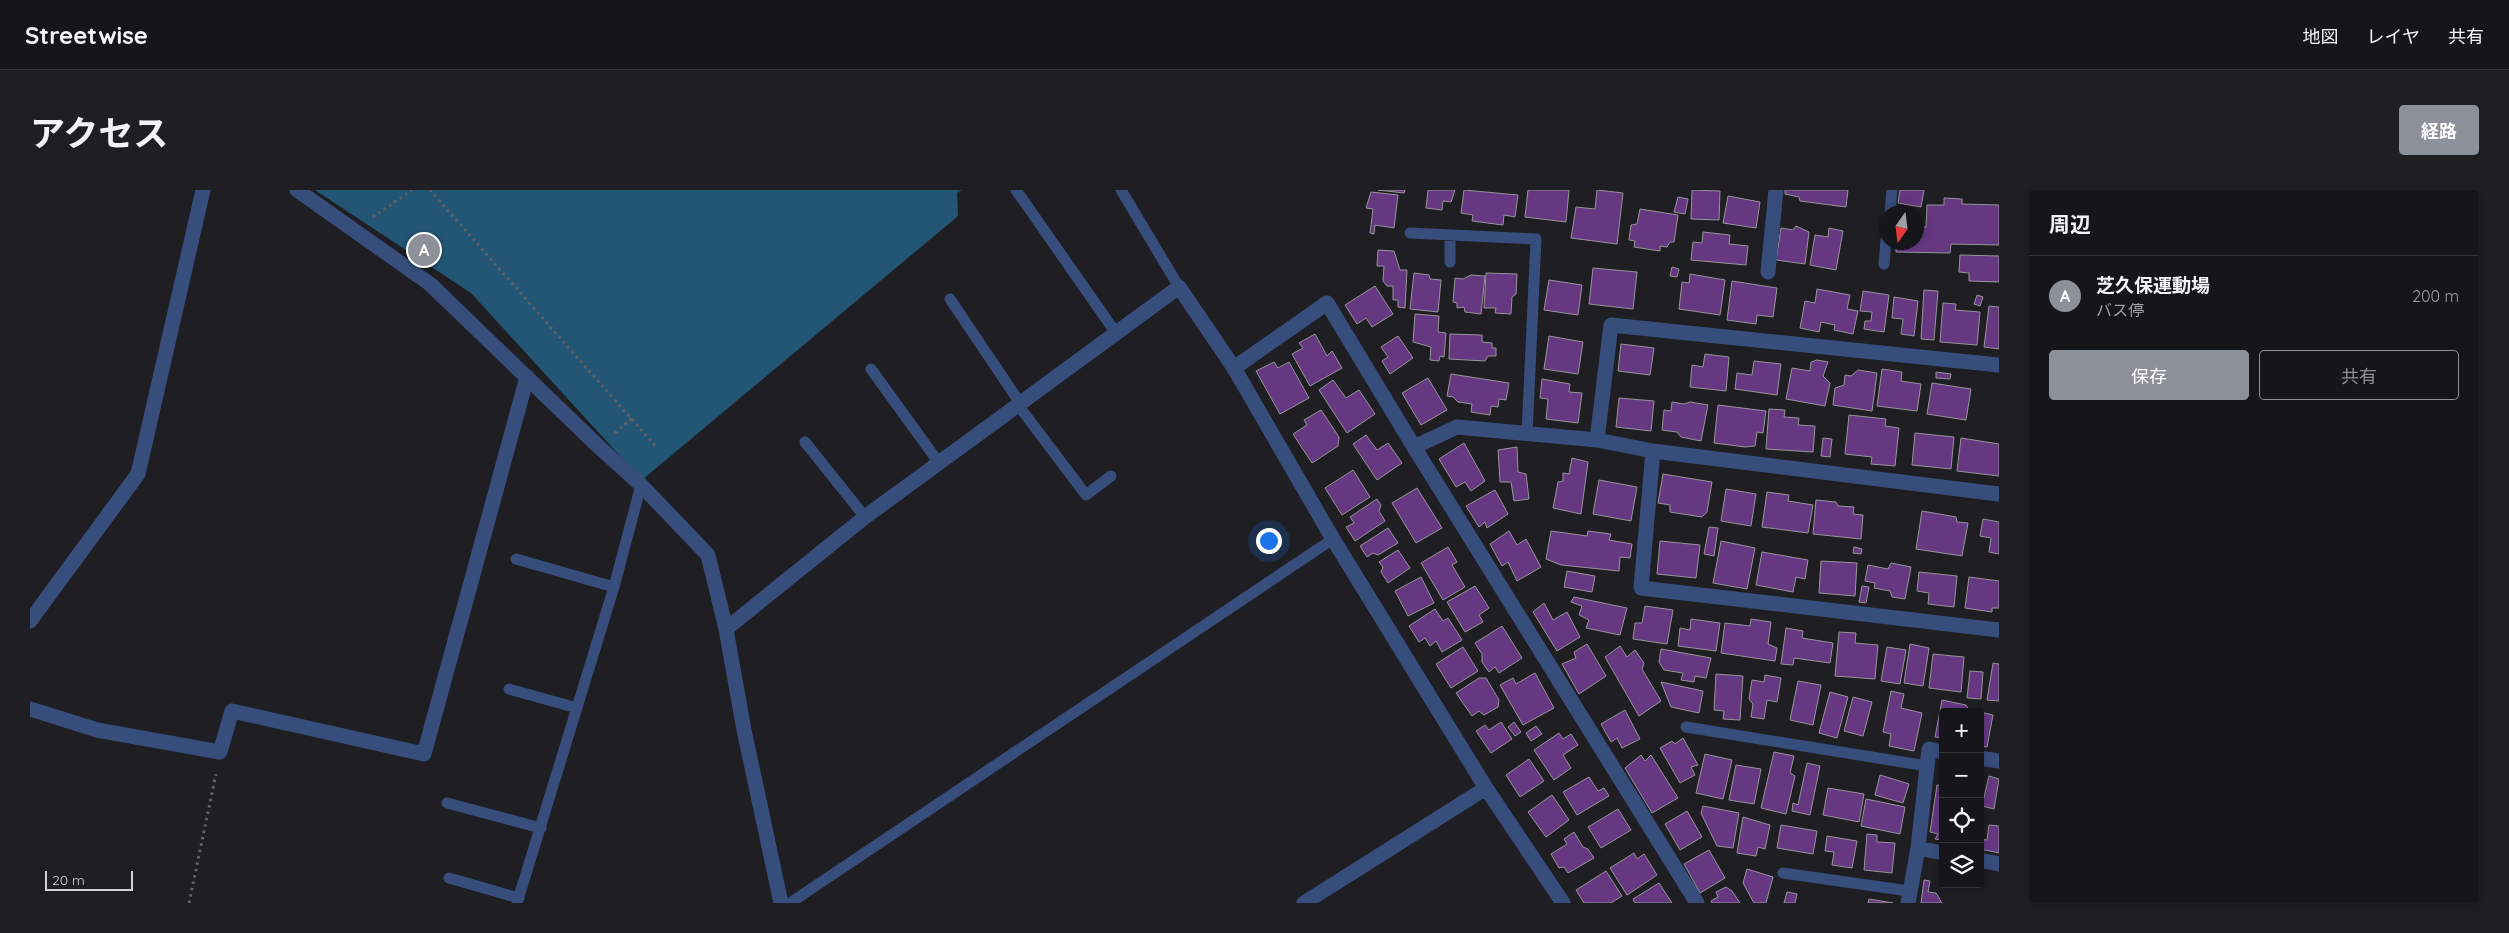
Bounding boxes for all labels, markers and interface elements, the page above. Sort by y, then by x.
text: Streetwise [25,20,148,50]
text: 地図 [2303,25,2339,48]
text: レイヤ [2367,25,2420,48]
text: 共有 [2448,25,2484,48]
button: 経路 [2399,105,2479,155]
text: アクセス [30,111,168,155]
north arrow [1879,205,1924,250]
text: 周辺 [2049,211,2091,237]
pin: A [408,231,440,269]
text: 芝久保運動場 [2096,273,2210,297]
text: A [2060,286,2070,306]
text: 200 m [2412,286,2459,306]
text: バス停 [2096,300,2144,320]
button: 保存 [2049,350,2249,400]
button: 共有 [2259,350,2459,400]
your location [1256,528,1282,554]
map controls [1939,708,1984,888]
button: + [1939,708,1984,753]
button: − [1939,753,1984,798]
button: locate [1939,798,1984,843]
button: layers [1939,843,1984,888]
scale bar [45,868,132,891]
text: 20 m [52,871,85,889]

